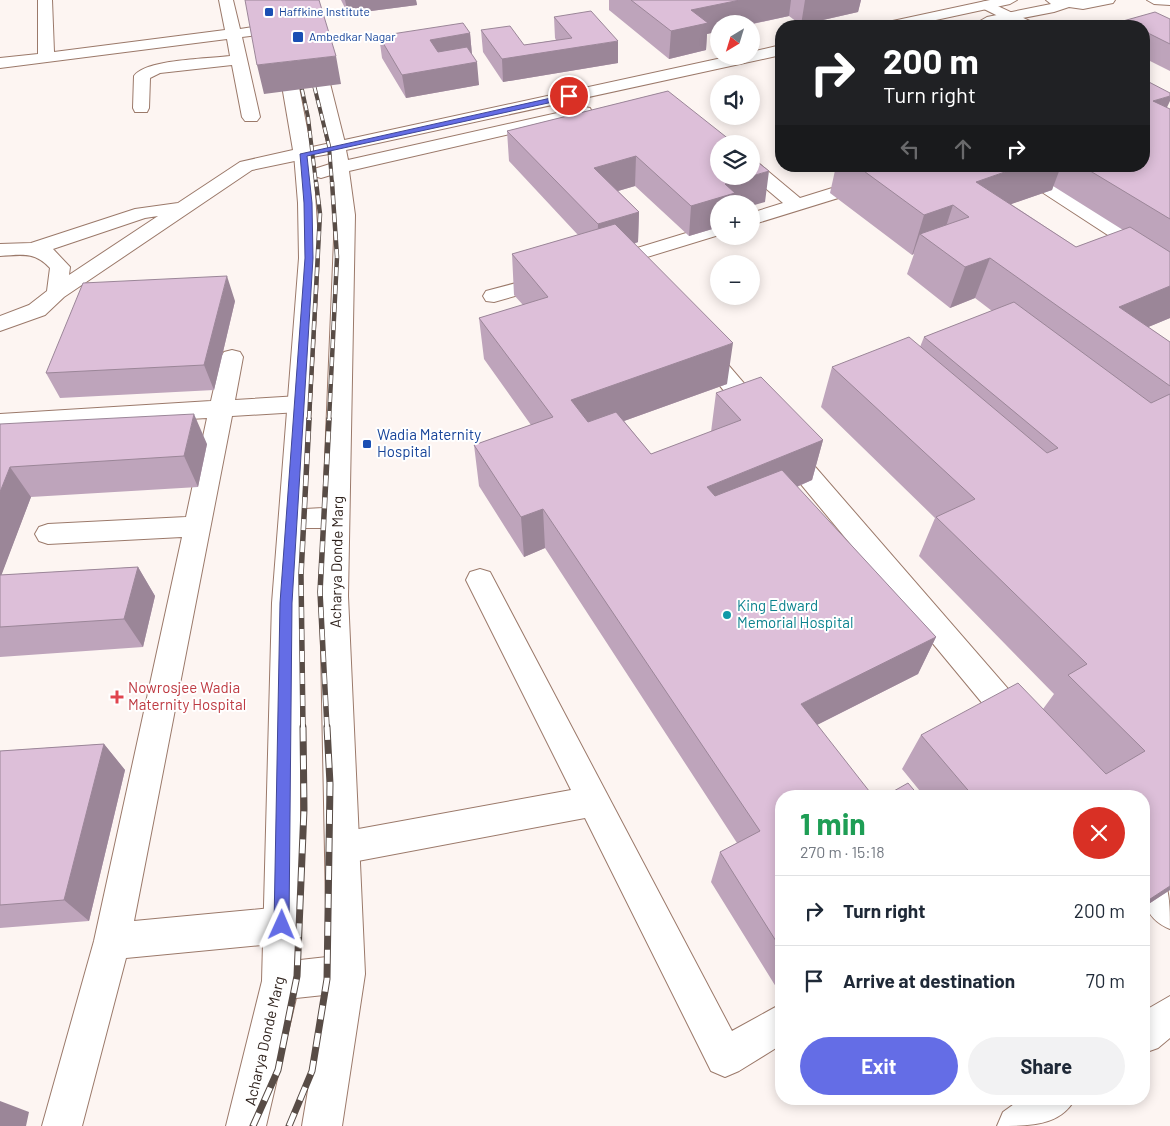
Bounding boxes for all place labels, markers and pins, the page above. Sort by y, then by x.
place label: Haffkine Institute [279,4,370,18]
marker: Haffkine Institute [263,6,275,18]
place label: Ambedkar Nagar [309,29,396,43]
marker: Ambedkar Nagar [291,30,305,44]
pin [548,75,590,117]
place label: Wadia Maternity Hospital [377,425,481,460]
marker: Wadia Maternity Hospital [361,438,373,450]
place label: King Edward Memorial Hospital [737,596,853,631]
marker: King Edward Memorial Hospital [721,609,733,621]
place label: Nowrosjee Wadia Maternity Hospital [128,678,246,713]
marker: Nowrosjee Wadia Maternity Hospital [110,690,124,704]

